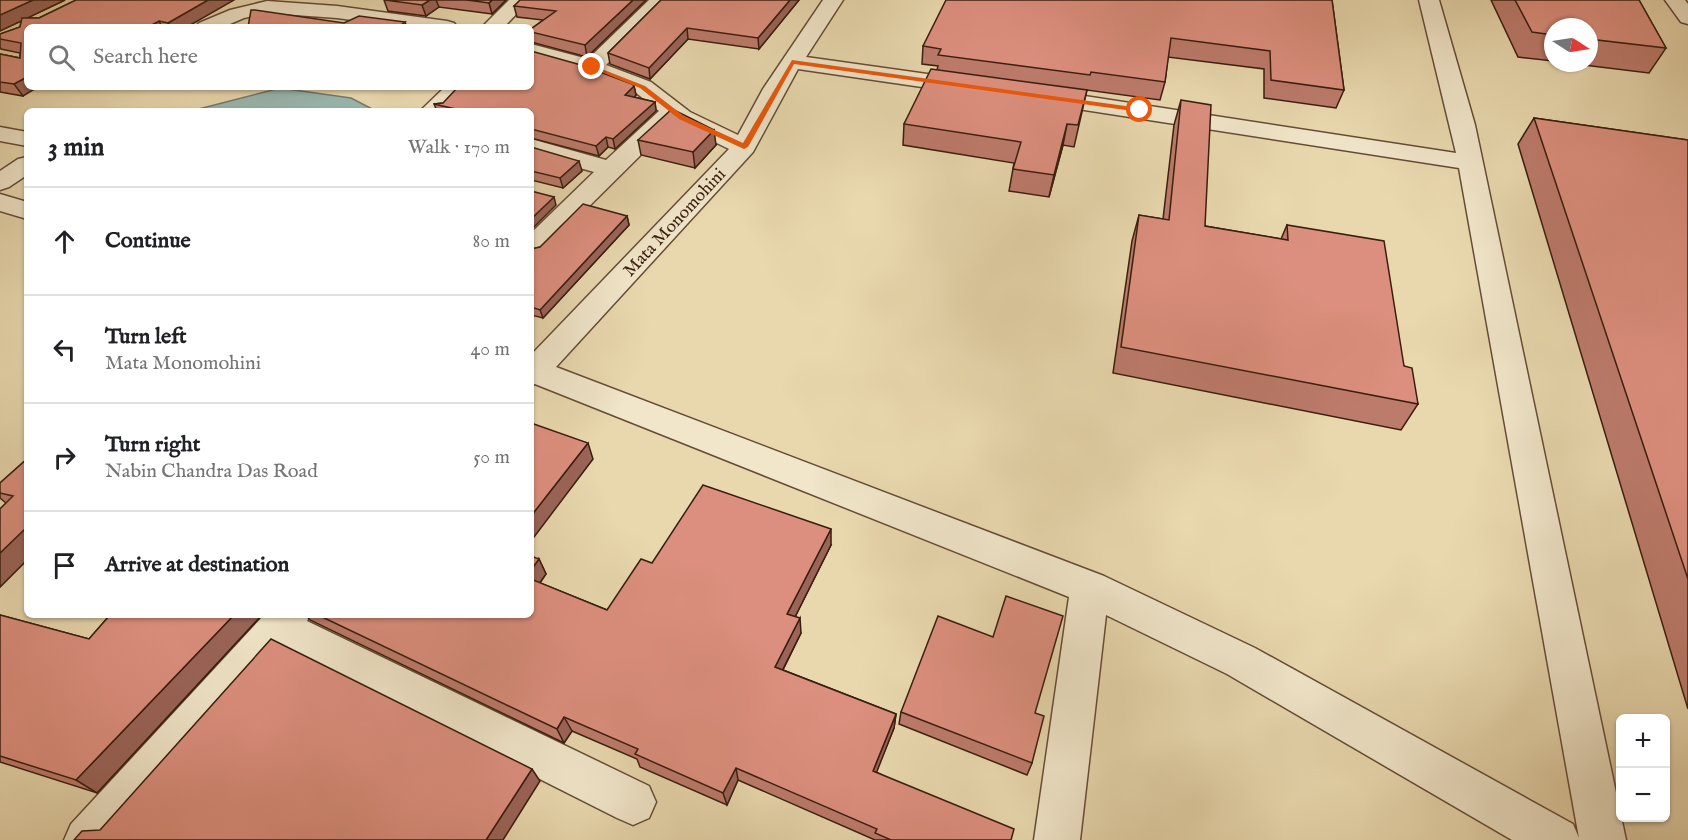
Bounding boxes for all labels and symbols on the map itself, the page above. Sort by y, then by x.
north arrow [1544,18,1598,72]
route end [578,53,604,79]
route start [1126,96,1152,122]
street label: Mata Monomohini [619,164,732,282]

